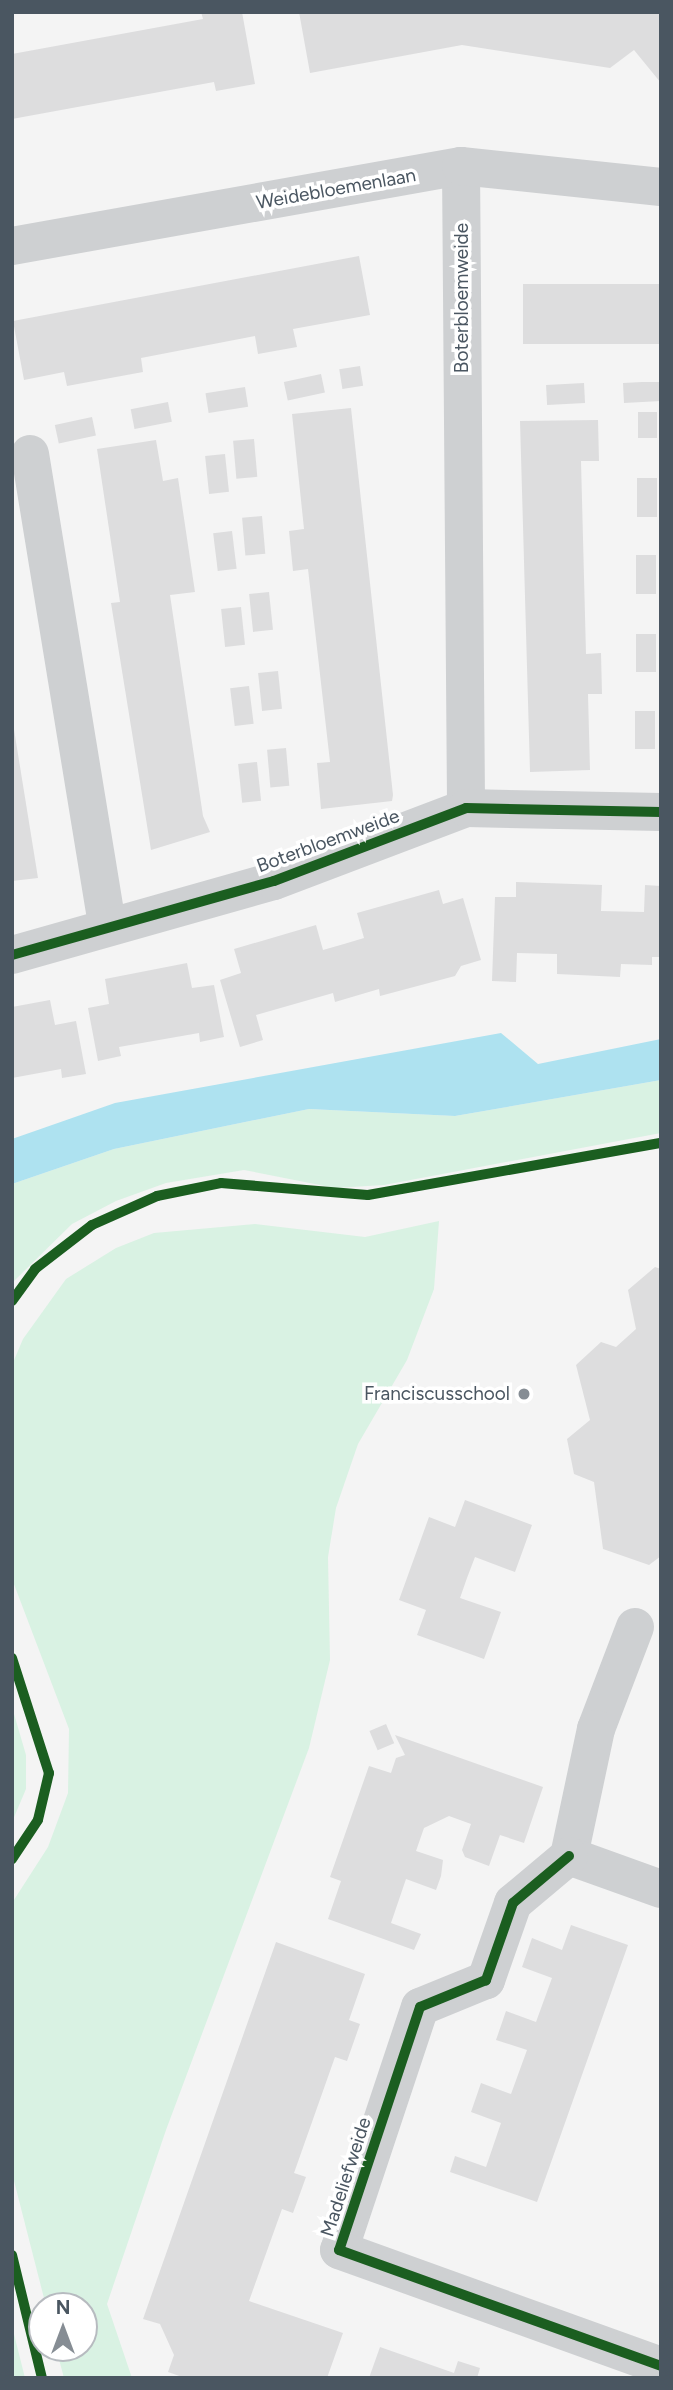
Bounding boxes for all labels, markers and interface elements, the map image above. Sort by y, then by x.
street label: Weidebloemenlaan [254,164,418,214]
street label: Boterbloemweide [451,223,473,373]
street label: Boterbloemweide [254,805,402,877]
place label: Franciscusschool [364,1383,510,1405]
marker: Franciscusschool [516,1386,532,1402]
street label: Madeliefweide [316,2114,376,2240]
north arrow [28,2292,98,2362]
text: N [56,2296,70,2319]

